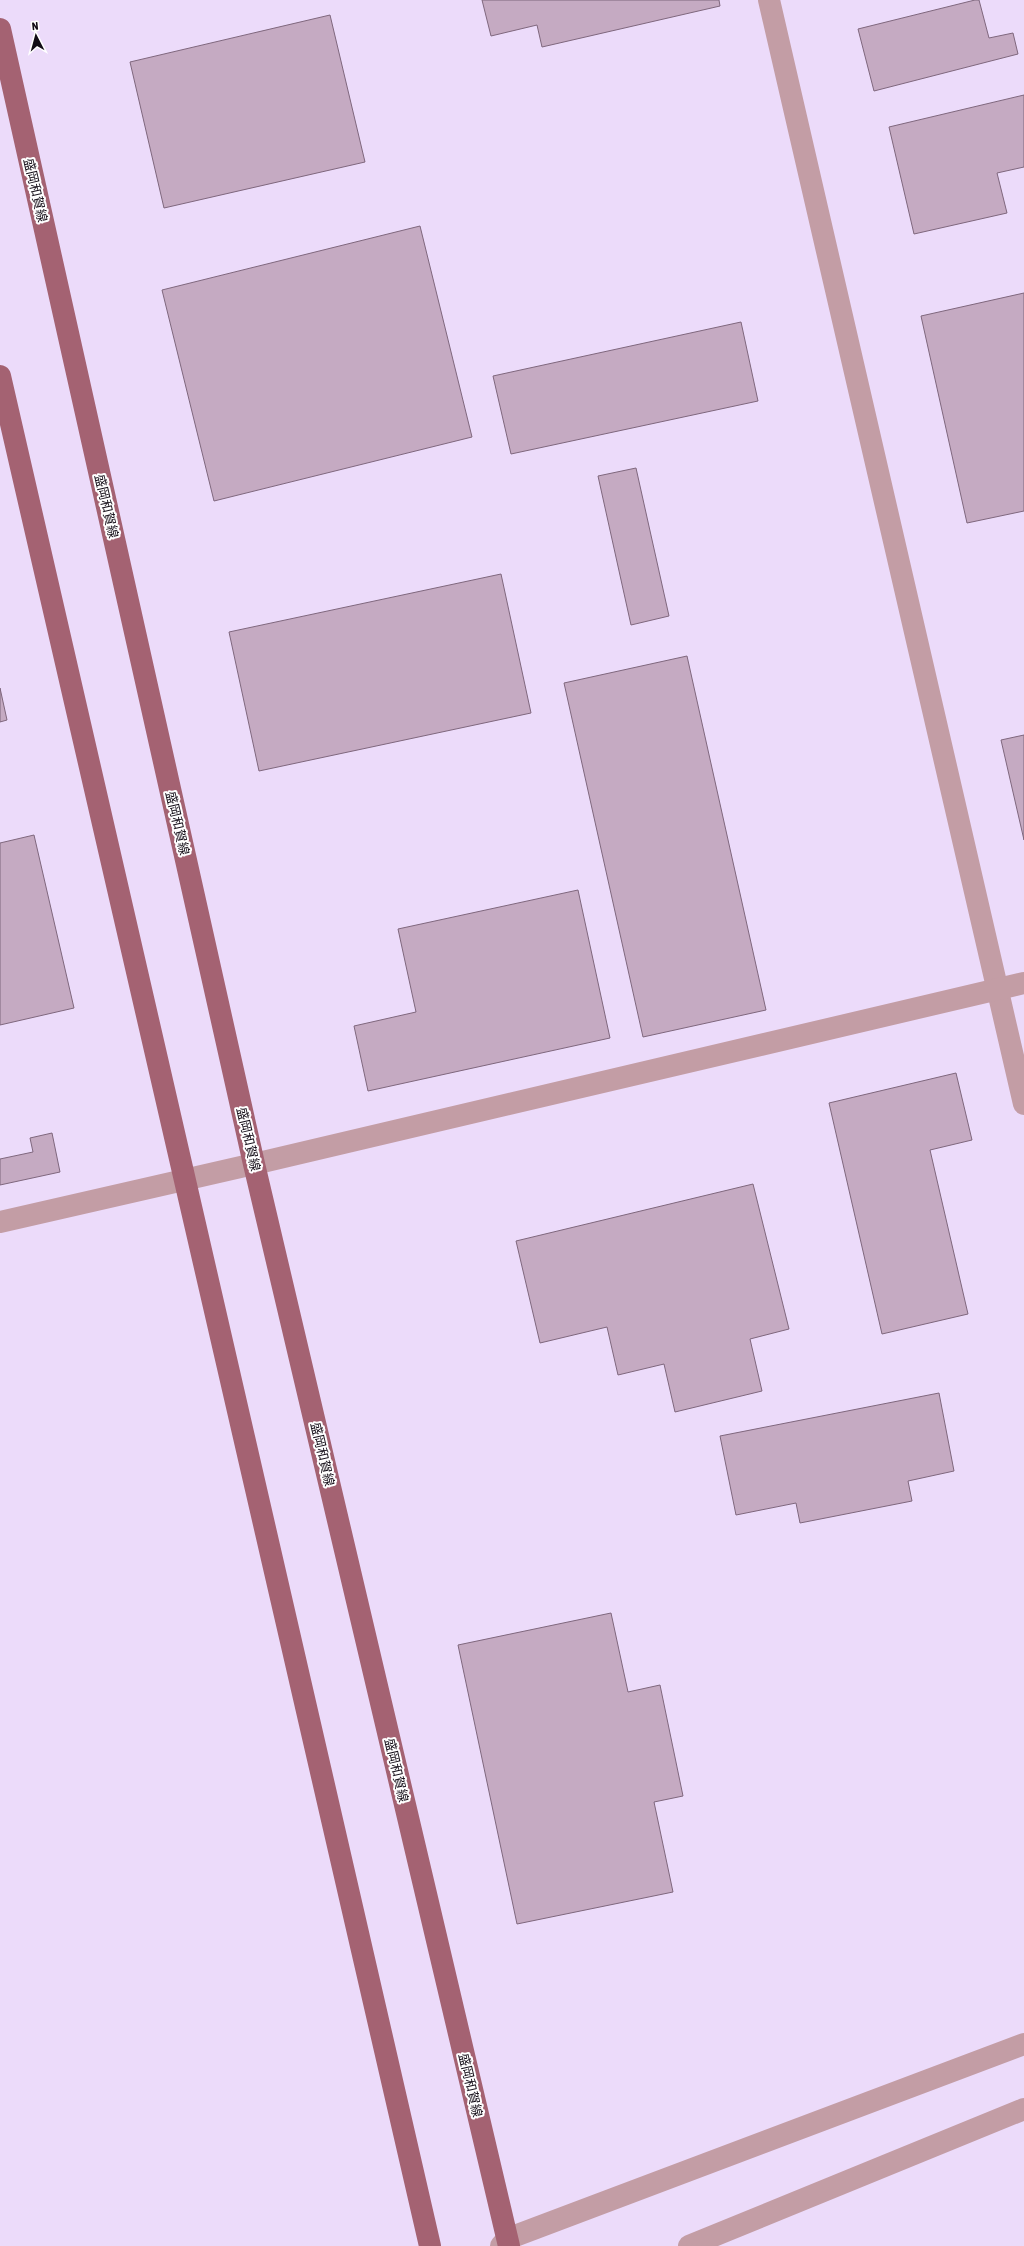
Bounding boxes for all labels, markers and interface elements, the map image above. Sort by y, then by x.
north arrow [16,16,56,56]
text: N [31,20,39,32]
street label: 盛岡和賀線 [21,157,50,223]
street label: 盛岡和賀線 [92,473,121,539]
street label: 盛岡和賀線 [163,790,192,856]
street label: 盛岡和賀線 [234,1106,263,1172]
street label: 盛岡和賀線 [308,1421,337,1487]
street label: 盛岡和賀線 [382,1737,411,1803]
street label: 盛岡和賀線 [456,2052,485,2118]

